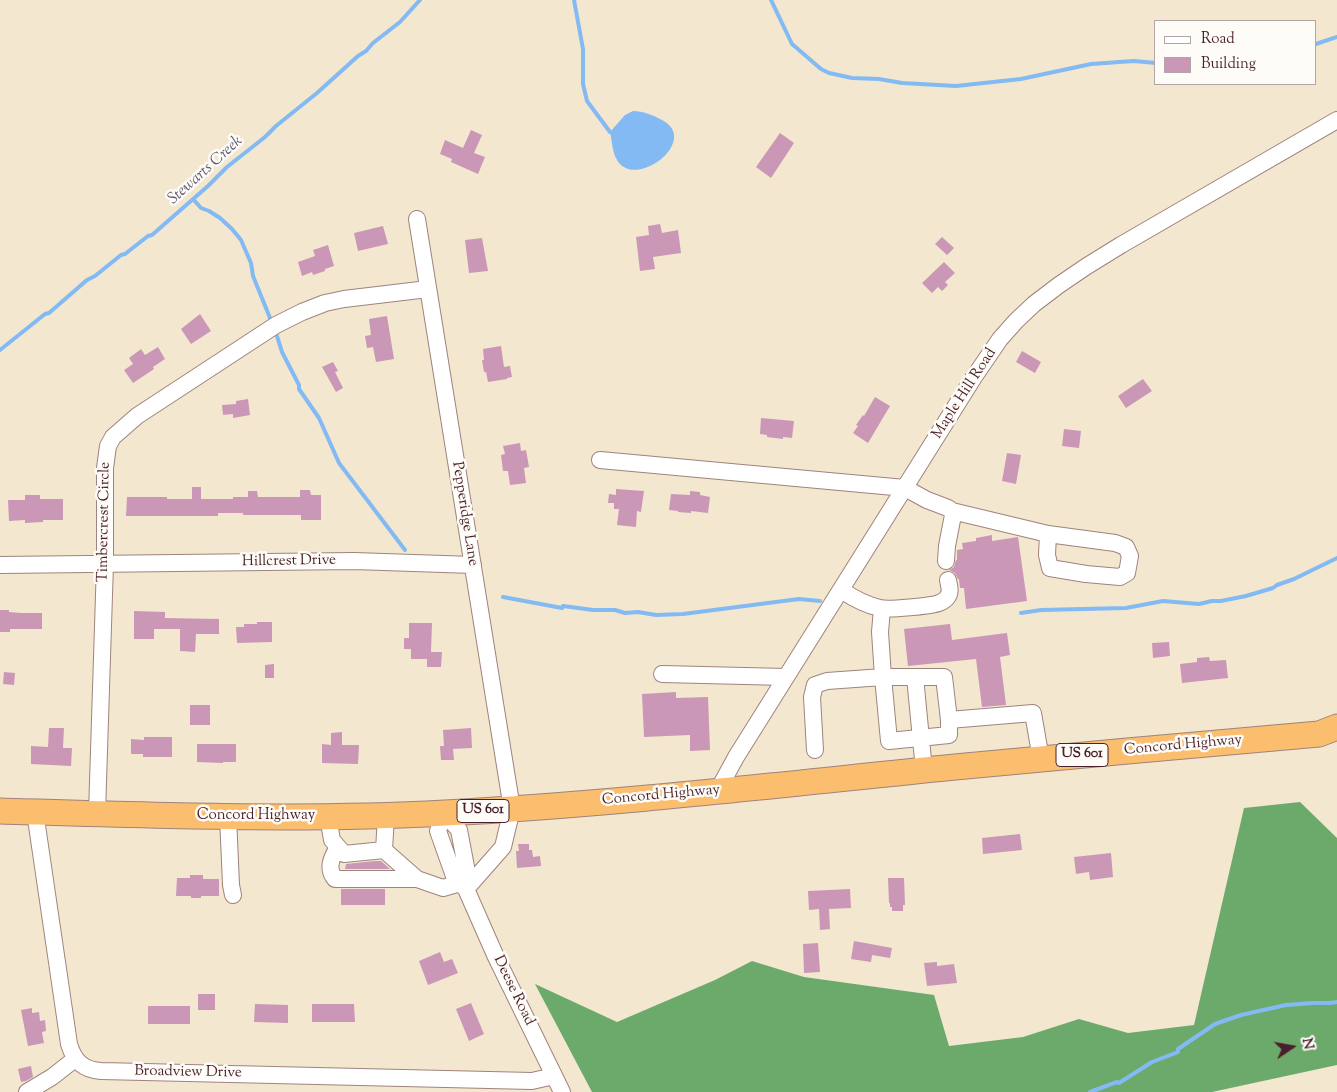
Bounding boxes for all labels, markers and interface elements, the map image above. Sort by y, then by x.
legend [1154,20,1317,85]
text: Road [1201,29,1235,50]
text: Building [1201,54,1256,75]
water label: Stewarts Creek [165,133,247,209]
street label: Maple Hill Road [929,345,1001,443]
street label: Pepperidge Lane [447,461,481,567]
street label: Timbercrest Circle [95,462,115,582]
street label: Hillcrest Drive [242,552,336,572]
street label: Concord Highway [1123,732,1243,760]
road number: US 601 [1056,744,1108,766]
street label: Concord Highway [601,782,721,810]
road number: US 601 [457,799,509,822]
street label: Concord Highway [197,807,315,825]
street label: Deese Road [488,953,538,1029]
north arrow [1267,1022,1317,1072]
text: N [1296,1036,1318,1051]
street label: Broadview Drive [134,1063,242,1083]

